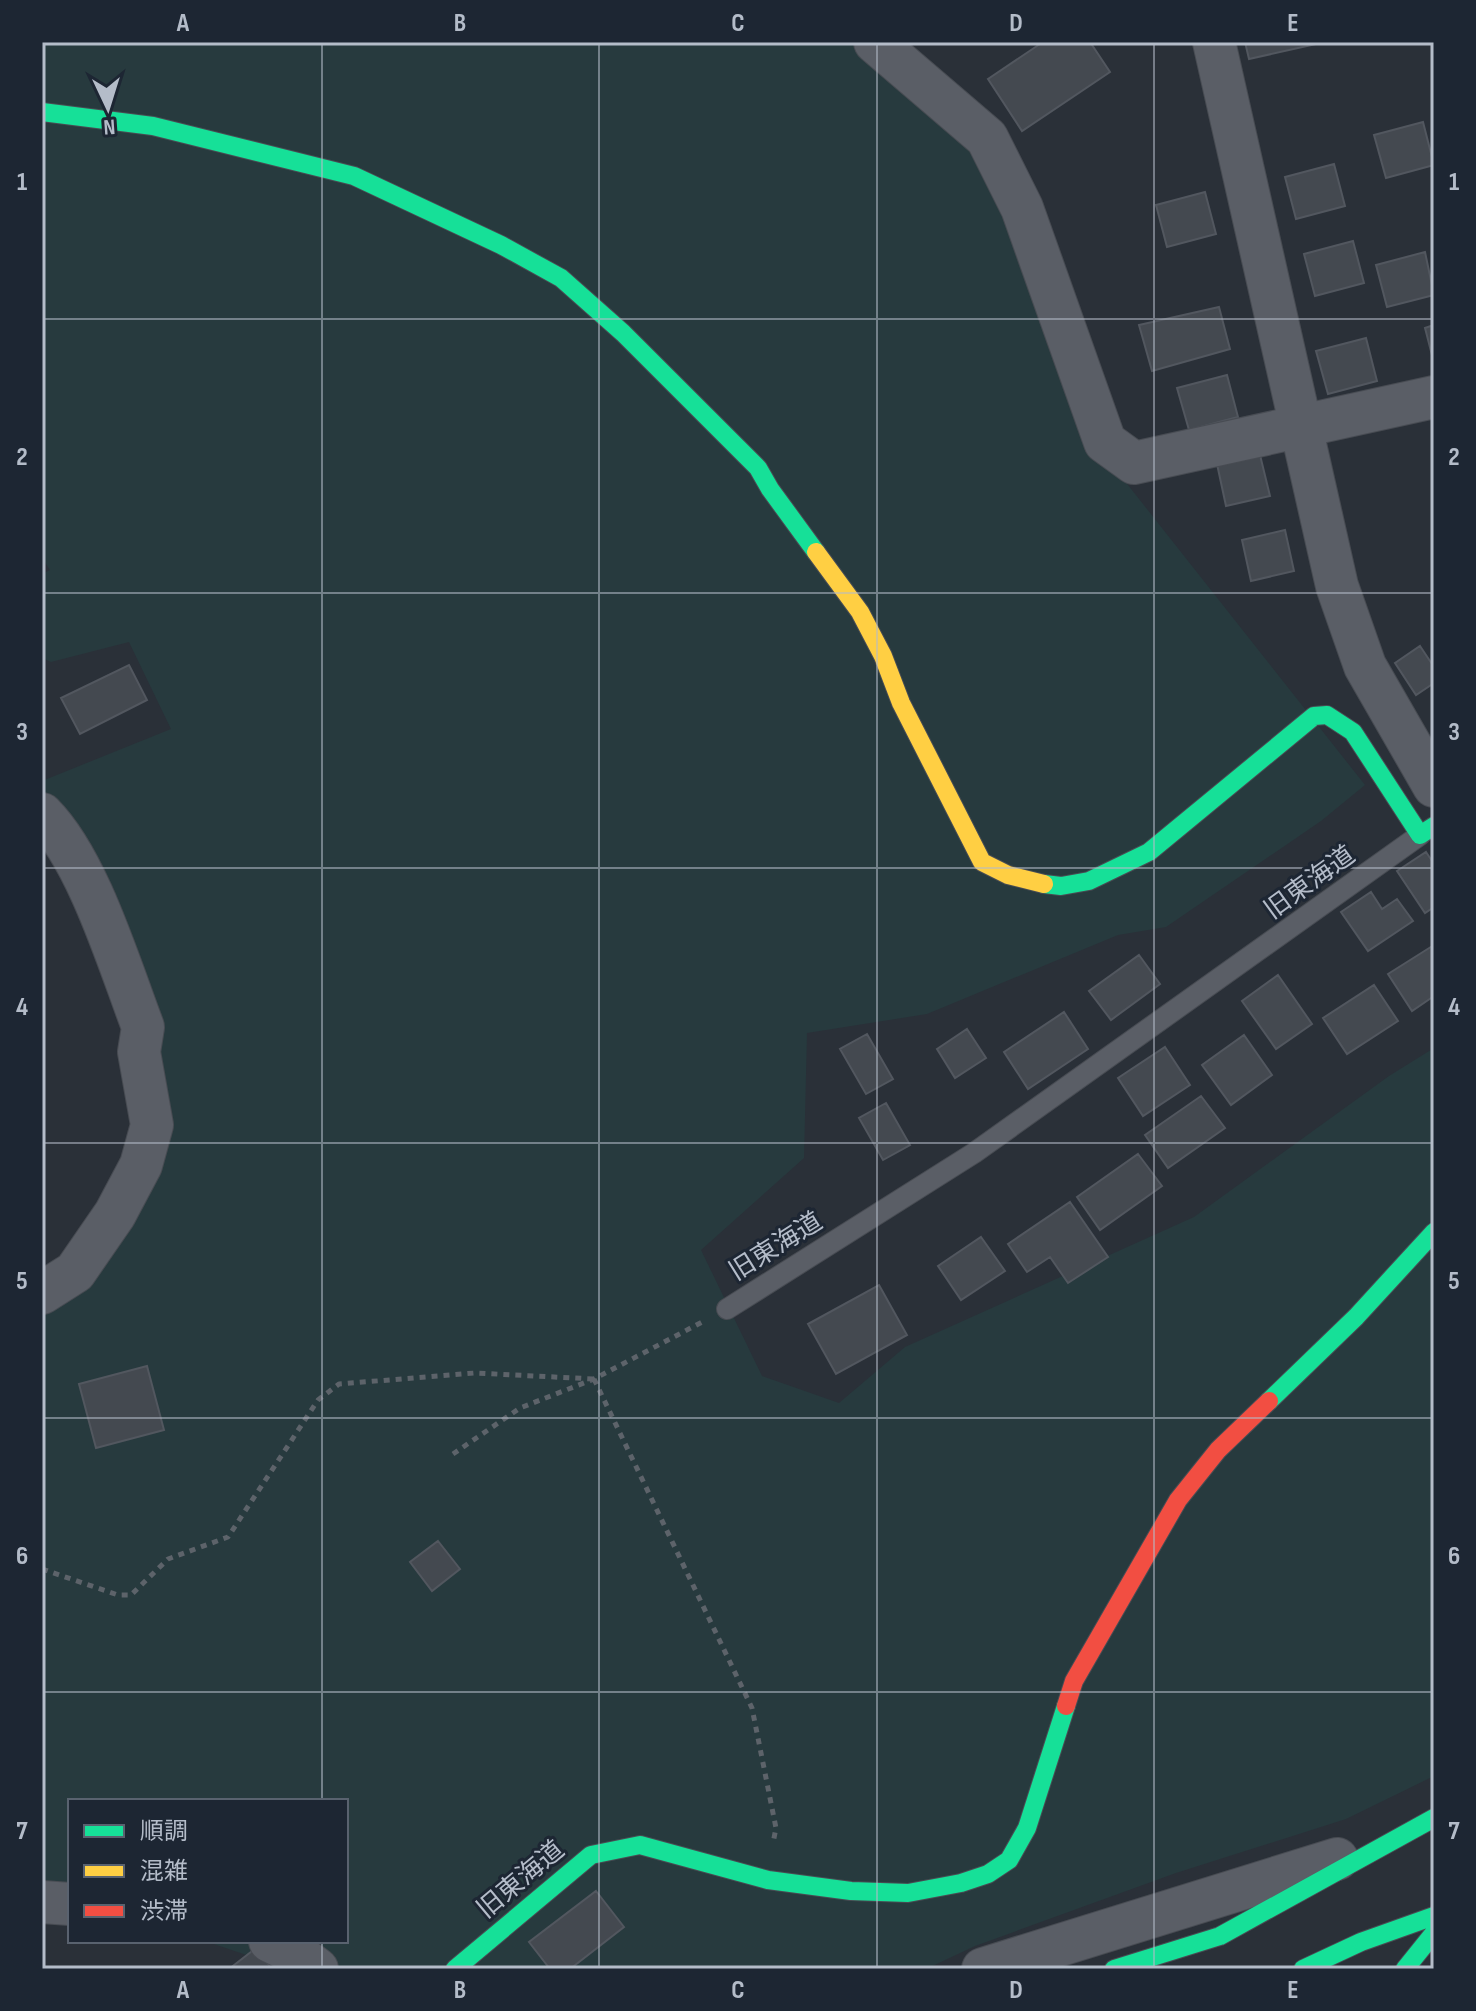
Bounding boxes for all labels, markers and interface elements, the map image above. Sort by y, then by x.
text: A [176,8,190,39]
text: B [454,8,466,39]
text: C [731,8,745,39]
text: D [1009,8,1023,39]
text: E [1287,8,1299,39]
north arrow [68,68,148,148]
text: N [102,113,116,140]
text: 1 [17,167,27,198]
text: 1 [1449,167,1459,198]
text: 2 [16,442,28,473]
text: 2 [1448,442,1460,473]
text: 3 [16,717,28,748]
text: 3 [1448,717,1460,748]
street label: 旧東海道 [1259,840,1361,926]
text: 4 [16,992,28,1023]
text: 4 [1448,992,1460,1023]
street label: 旧東海道 [724,1206,828,1288]
text: 5 [16,1266,28,1297]
text: 5 [1448,1266,1460,1297]
text: 6 [16,1541,28,1572]
text: 6 [1448,1541,1460,1572]
legend [68,1799,348,1943]
text: 7 [16,1816,28,1847]
text: 7 [1448,1816,1460,1847]
text: 順調 [140,1817,188,1846]
street label: 旧東海道 [471,1835,571,1925]
text: 混雑 [140,1857,188,1886]
text: 渋滞 [140,1897,188,1926]
text: A [176,1975,190,2006]
text: B [454,1975,466,2006]
text: C [731,1975,745,2006]
text: D [1009,1975,1023,2006]
text: E [1287,1975,1299,2006]

